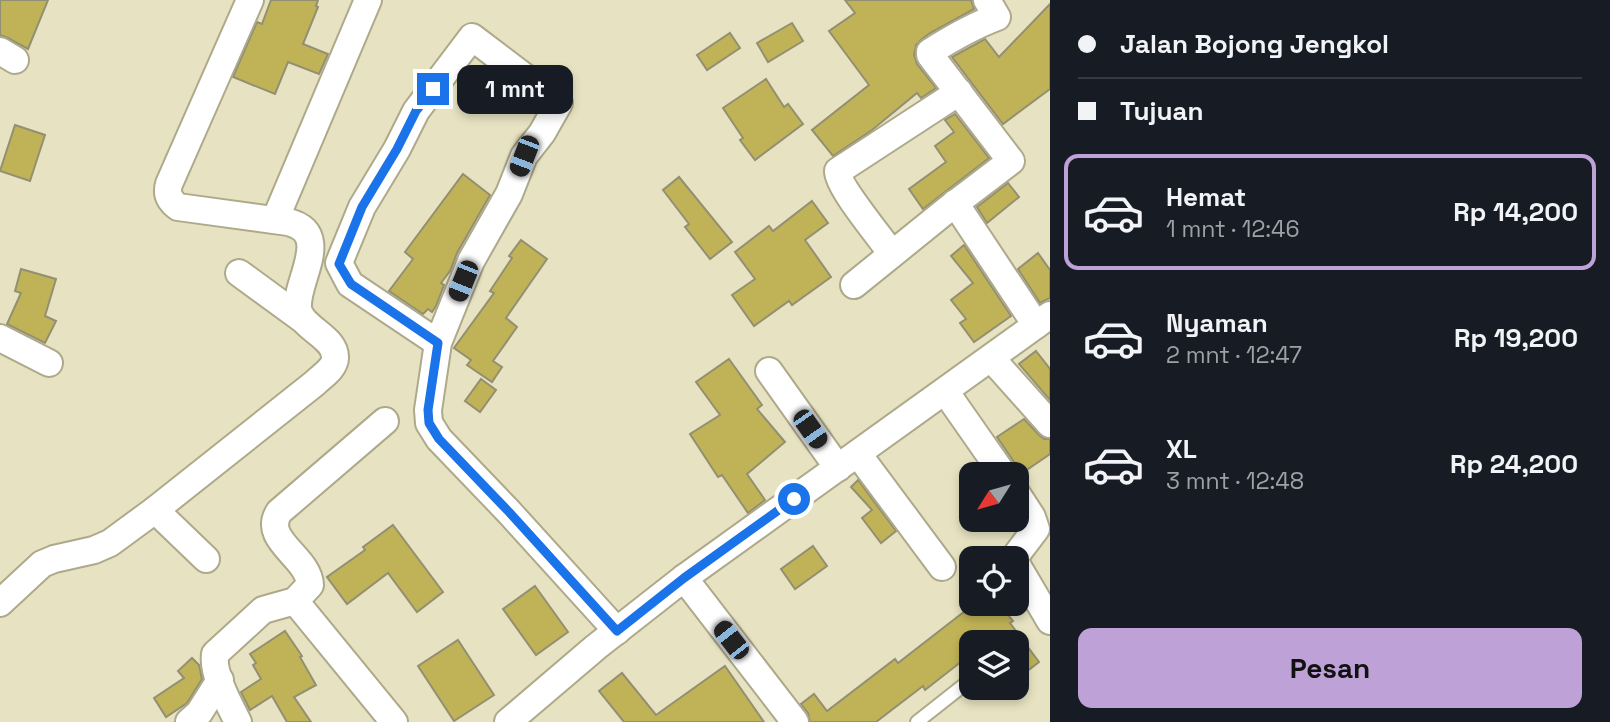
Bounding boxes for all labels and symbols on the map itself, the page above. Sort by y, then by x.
callout: 1 mnt [458,64,573,114]
route end [417,73,449,105]
car [507,133,542,179]
car [446,258,481,304]
car [790,406,831,452]
north arrow [959,462,1029,532]
route start [778,483,810,515]
car [710,617,753,663]

